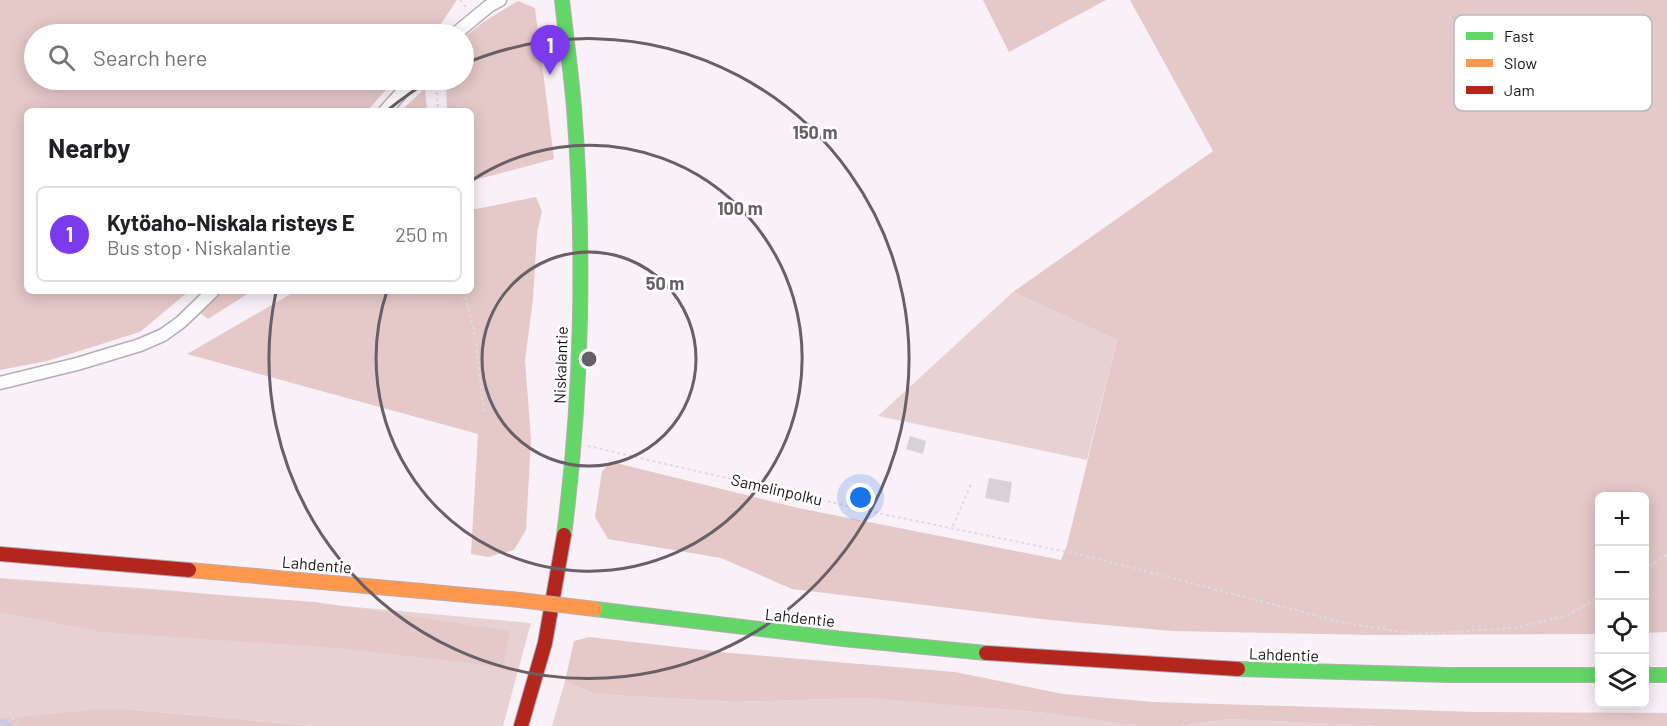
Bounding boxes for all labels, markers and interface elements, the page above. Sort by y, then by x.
legend [1454,15,1652,111]
search box [24,24,474,90]
pin: 1 [530,26,570,75]
text: Fast [1504,26,1534,45]
icon: search [45,41,78,74]
text: Search here [93,44,207,70]
text: Slow [1504,53,1537,72]
text: Jam [1504,80,1535,99]
text: 150 m [793,121,837,143]
text: Nearby [48,132,130,163]
text: 100 m [717,197,763,219]
text: Kytöaho-Niskala risteys E [107,209,355,235]
text: 1 [66,222,73,246]
text: 250 m [395,222,448,246]
text: Bus stop · Niskalantie [107,235,291,259]
text: 50 m [646,272,684,294]
street label: Niskalantie [549,326,571,404]
centre of rings [579,349,599,369]
street label: Samelinpolku [729,469,825,509]
your location [846,483,875,512]
map controls [1595,492,1649,708]
button: + [1595,492,1649,546]
button: − [1595,546,1649,600]
street label: Lahdentie [281,551,353,577]
button: locate [1595,600,1649,654]
street label: Lahdentie [764,604,836,630]
street label: Lahdentie [1249,643,1319,665]
button: layers [1595,654,1649,708]

